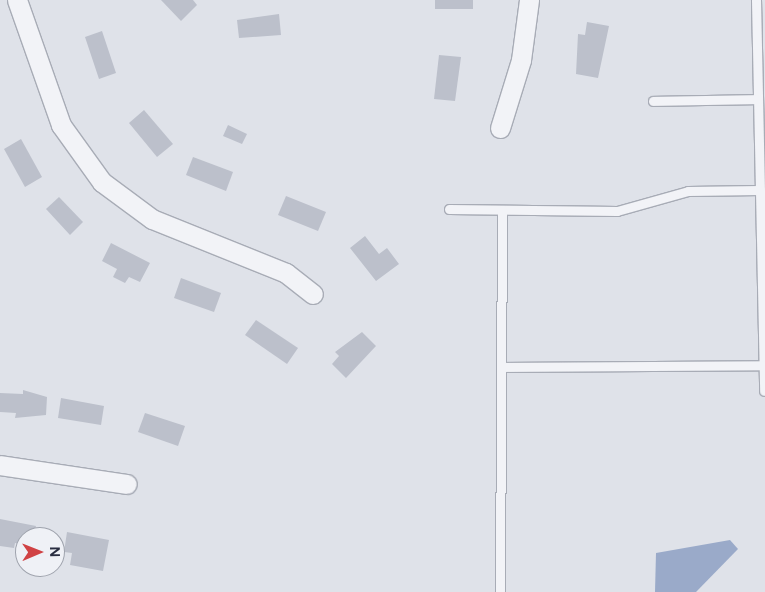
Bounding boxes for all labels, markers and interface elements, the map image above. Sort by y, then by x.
north arrow [15,527,65,577]
text: N [46,546,63,557]

